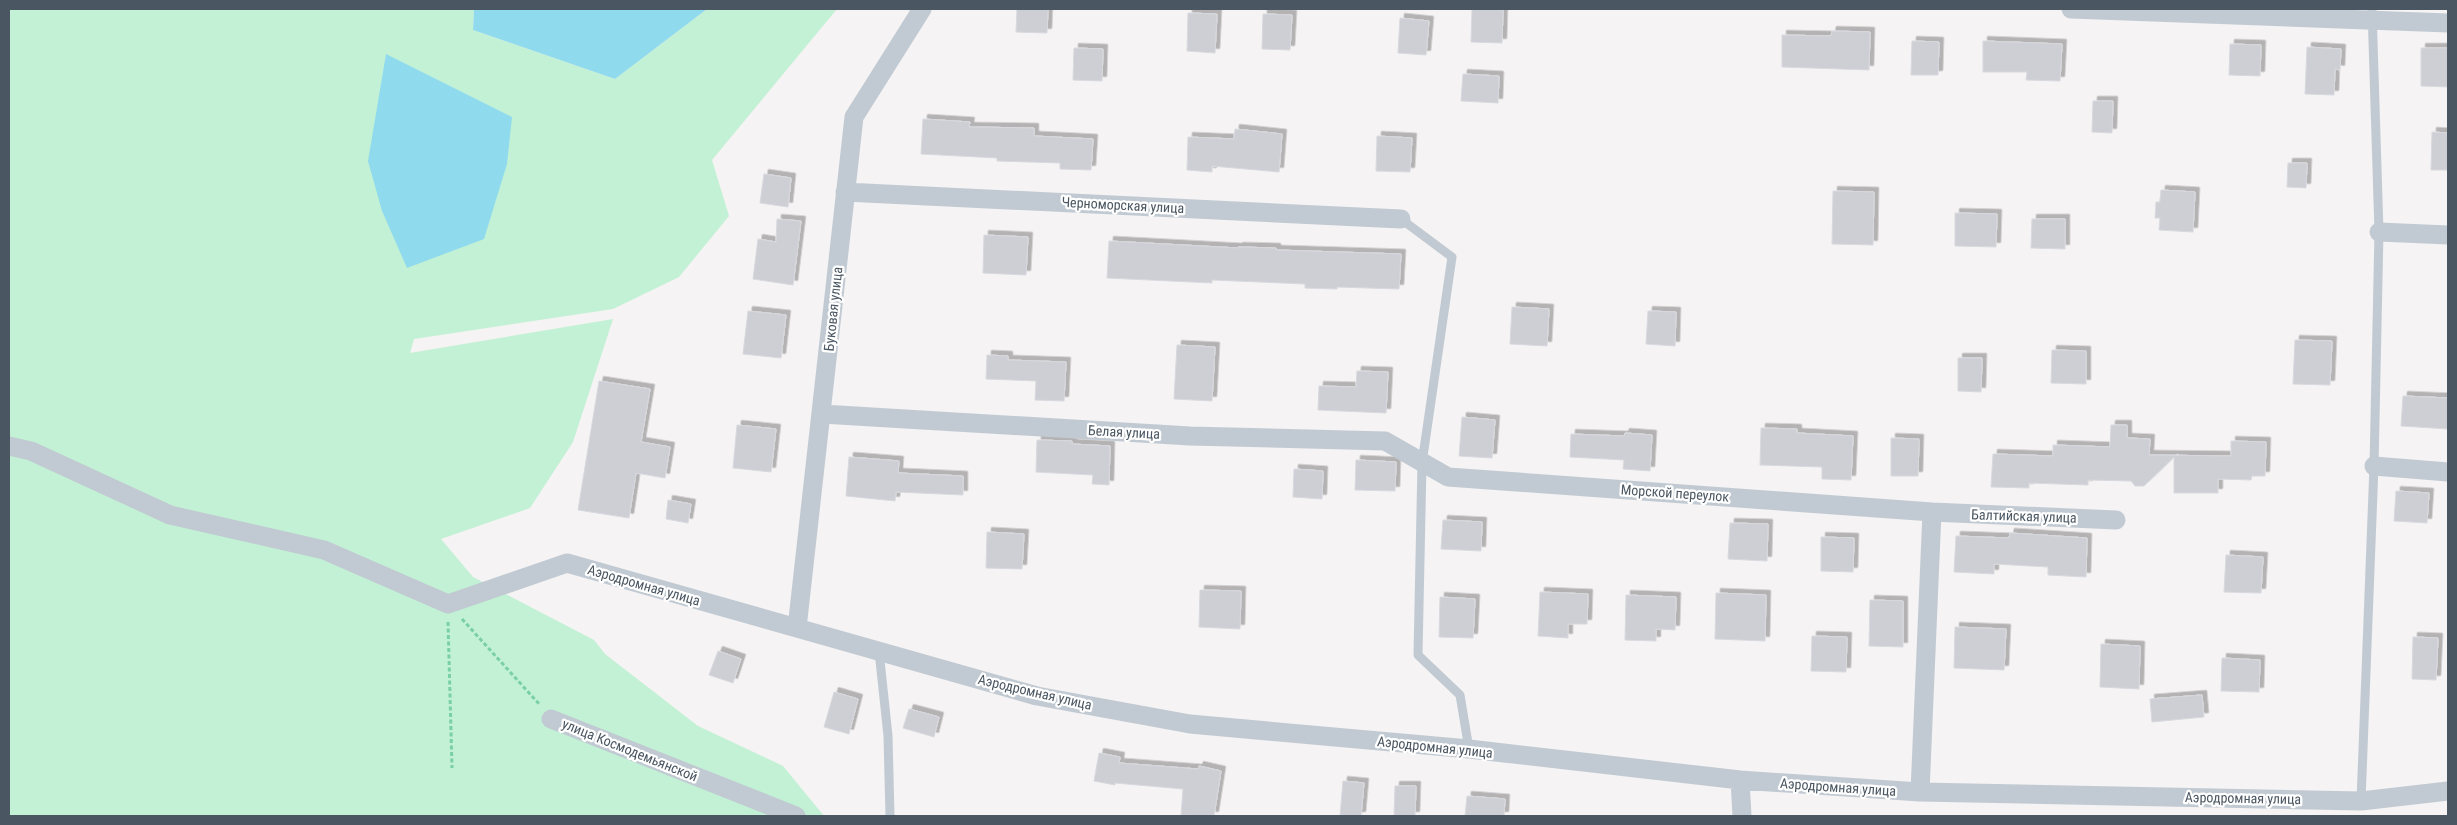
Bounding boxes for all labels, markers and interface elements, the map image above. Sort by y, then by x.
street label: Черноморская улица [1061,194,1185,216]
street label: Буковая улица [821,266,845,352]
street label: Белая улица [1088,422,1160,442]
street label: Морской переулок [1620,481,1730,505]
street label: Балтийская улица [1971,506,2077,526]
street label: Аэродромная улица [586,561,702,609]
street label: Аэродромная улица [977,671,1093,713]
street label: улица Космодемьянской [560,715,700,785]
street label: Аэродромная улица [1376,733,1494,761]
street label: Аэродромная улица [1779,775,1897,799]
street label: Аэродромная улица [2185,789,2301,807]

